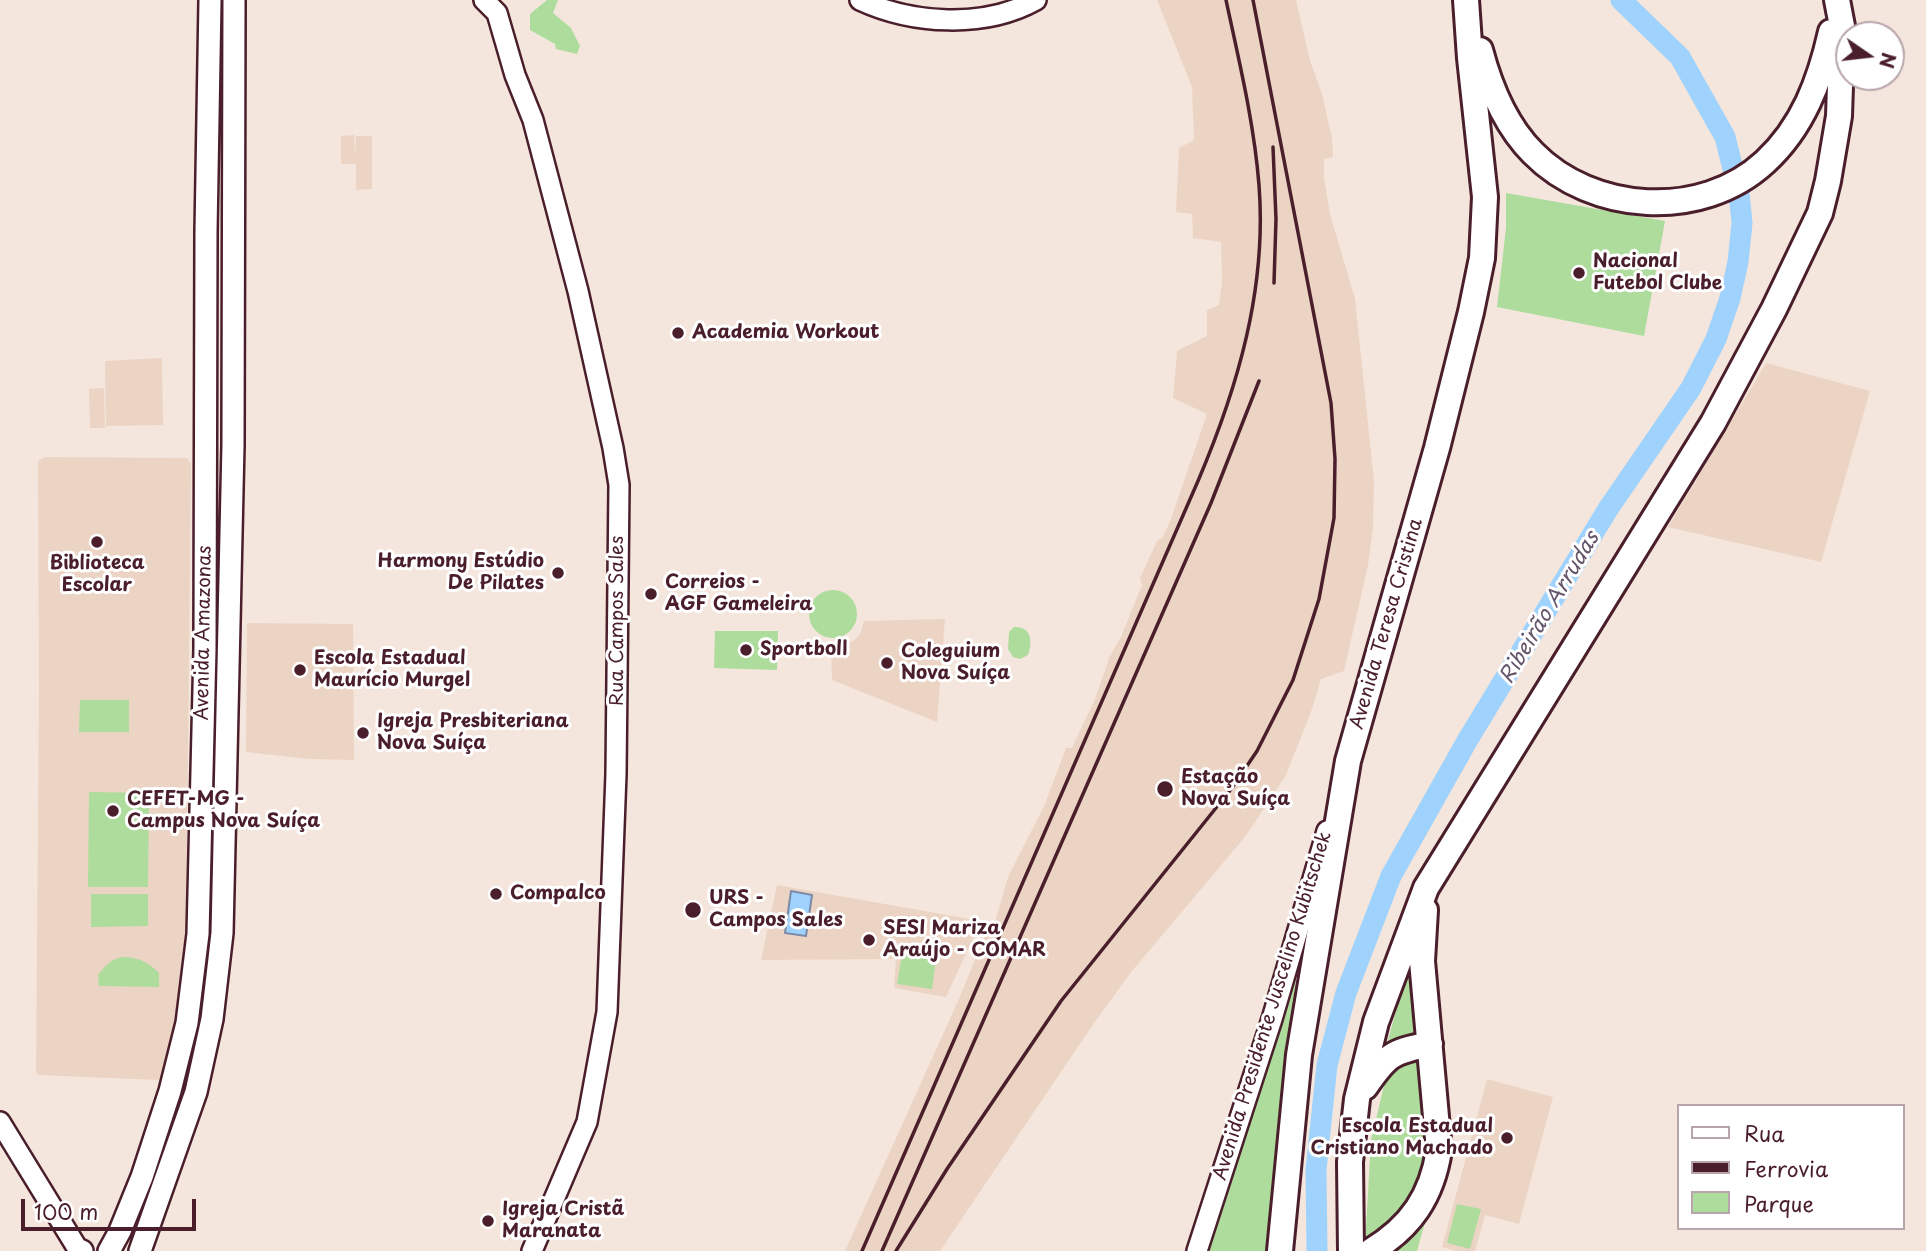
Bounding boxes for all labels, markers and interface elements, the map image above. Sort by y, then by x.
north arrow [1835,21,1905,91]
text: N [1873,50,1904,71]
place label: Nacional Futebol Clube [1593,251,1722,295]
marker: Nacional Futebol Clube [1571,265,1587,281]
place label: Academia Workout [692,322,880,344]
marker: Academia Workout [670,325,686,341]
street label: Avenida Teresa Cristina [1346,516,1428,732]
water label: Ribeirão Arrudas [1495,528,1605,688]
marker: Biblioteca Escolar [89,534,105,550]
street label: Rua Campos Sales [607,536,629,706]
street label: Avenida Amazonas [191,545,217,721]
place label: Harmony Estúdio De Pilates [378,551,544,595]
place label: Biblioteca Escolar [49,553,145,597]
marker: Harmony Estúdio De Pilates [550,565,566,581]
place label: Correios - AGF Gameleira [665,572,813,616]
marker: Correios - AGF Gameleira [643,586,659,602]
place label: Sportboll [760,639,847,661]
place label: Coleguium Nova Suíça [901,641,1010,685]
marker: Sportboll [738,642,754,658]
place label: Escola Estadual Maurício Murgel [314,648,470,692]
marker: Coleguium Nova Suíça [879,655,895,671]
marker: Escola Estadual Maurício Murgel [292,662,308,678]
place label: Igreja Presbiteriana Nova Suíça [377,711,569,755]
marker: Igreja Presbiteriana Nova Suíça [355,725,371,741]
place label: Estação Nova Suíça [1181,767,1290,811]
marker: Estação Nova Suíça [1155,779,1175,799]
place label: CEFET-MG - Campus Nova Suíça [127,789,320,833]
marker: CEFET-MG - Campus Nova Suíça [105,803,121,819]
street label: Avenida Presidente Juscelino Kubitschek [1209,829,1337,1183]
place label: Compalco [510,883,606,905]
marker: Compalco [488,886,504,902]
place label: URS - Campos Sales [709,888,843,932]
marker: URS - Campos Sales [683,900,703,920]
place label: SESI Mariza Araújo - COMAR [883,918,1046,962]
marker: SESI Mariza Araújo - COMAR [861,932,877,948]
legend [1678,1104,1905,1230]
place label: Escola Estadual Cristiano Machado [1310,1116,1493,1160]
text: Rua [1744,1117,1784,1149]
marker: Escola Estadual Cristiano Machado [1499,1130,1515,1146]
text: Ferrovia [1744,1152,1828,1184]
scale bar [24,1184,200,1228]
text: Parque [1744,1187,1814,1219]
text: 100 m [34,1195,98,1227]
place label: Igreja Cristã Maranata [502,1199,624,1243]
marker: Igreja Cristã Maranata [480,1213,496,1229]

